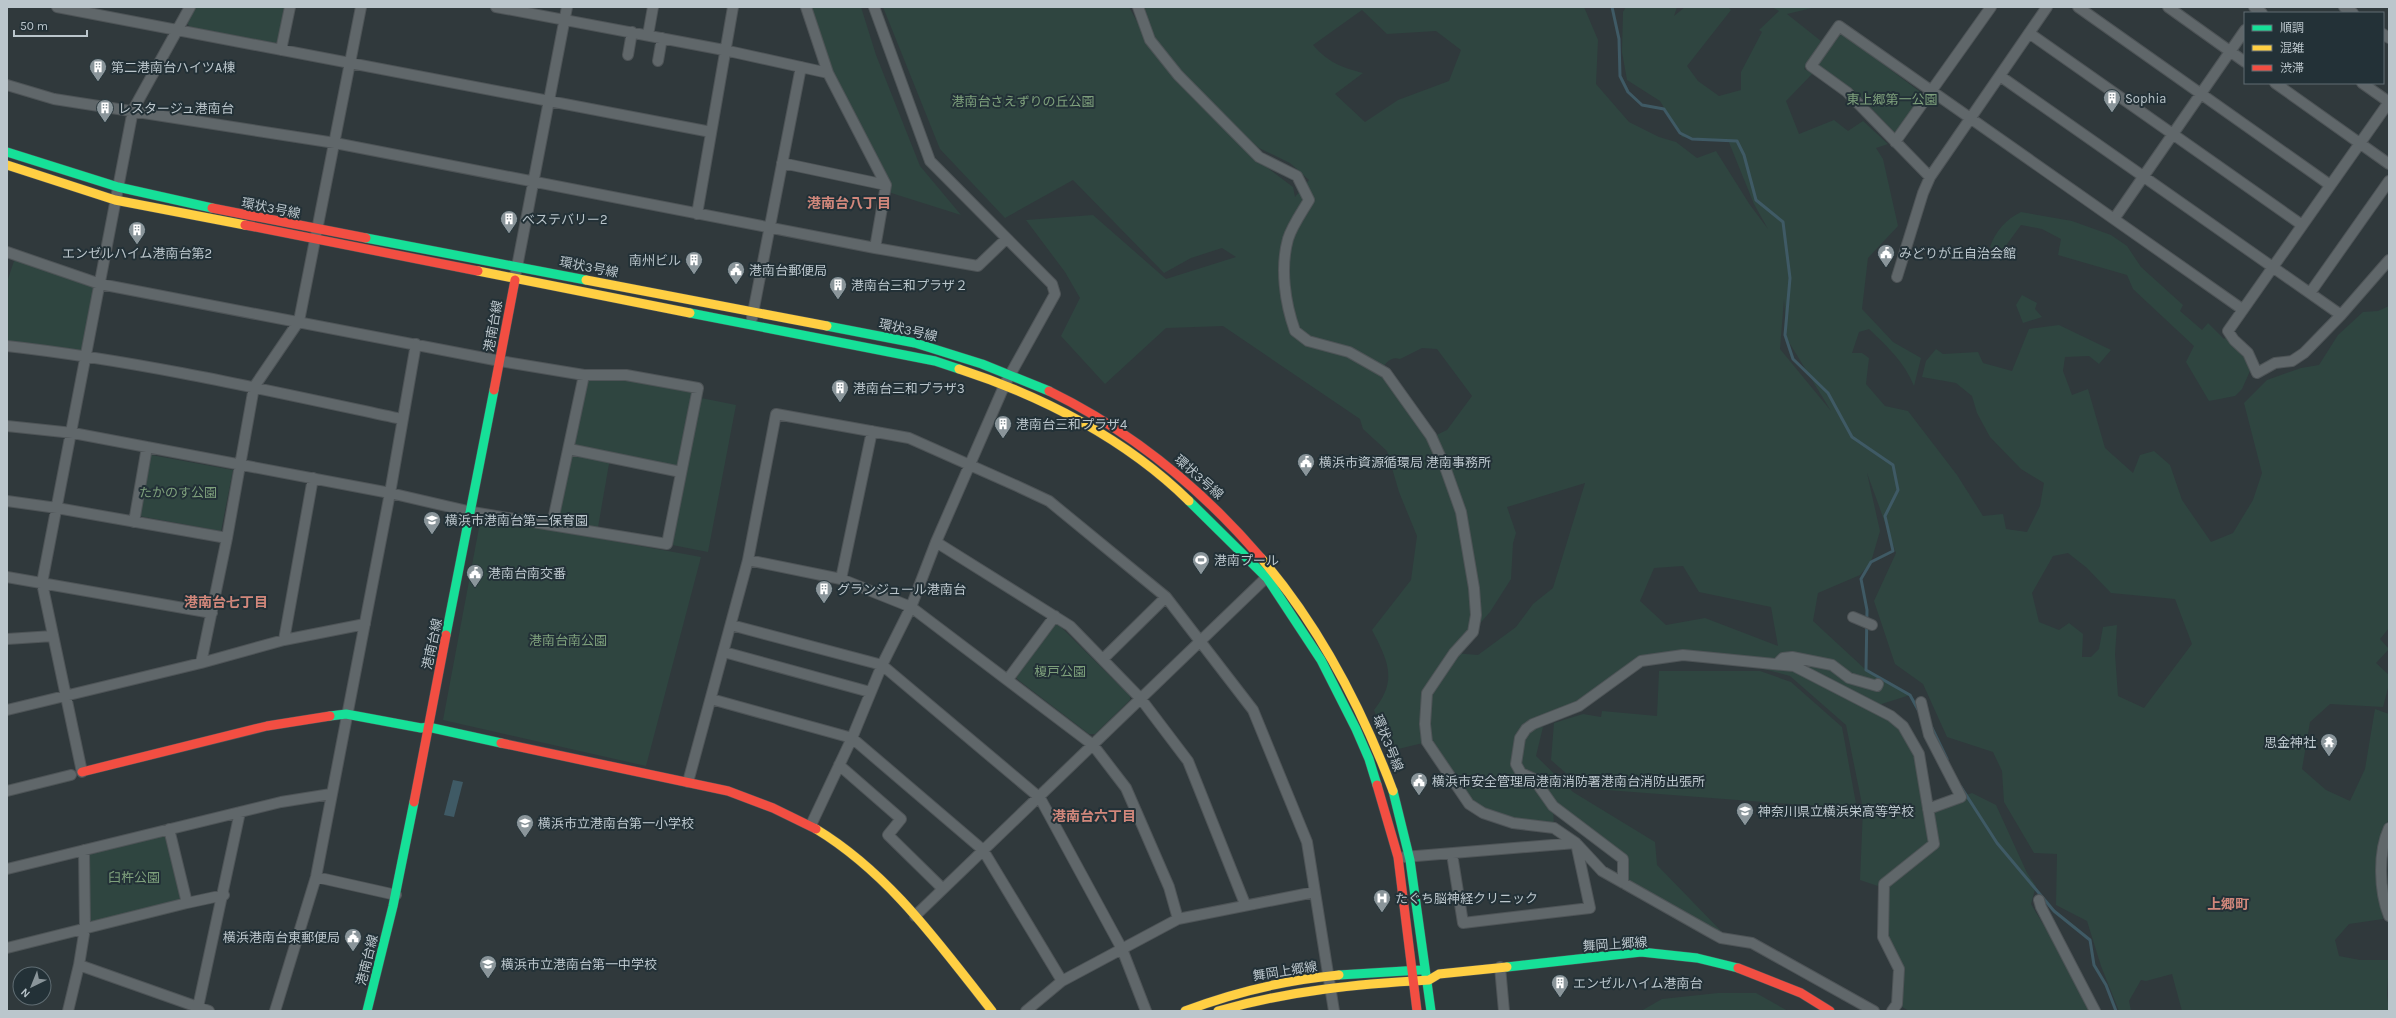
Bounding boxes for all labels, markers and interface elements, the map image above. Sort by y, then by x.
scale bar [14,12,87,38]
legend [2244,12,2384,84]
text: 50 m [20,19,48,33]
text: 順調 [2280,21,2304,35]
text: 混雑 [2280,41,2304,55]
building icon: 第二港南台ハイツA棟 [88,57,108,82]
place label: 第二港南台ハイツA棟 [111,60,235,75]
text: 渋滞 [2280,61,2304,75]
building icon: Sophia [2102,88,2122,113]
place label: Sophia [2125,91,2166,106]
park label: 東上郷第一公園 [1846,92,1938,107]
park label: 港南台さえずりの丘公園 [951,94,1095,109]
building icon: レスタージュ港南台 [95,98,115,123]
place label: レスタージュ港南台 [118,101,234,116]
street label: 環状3号線 [240,195,302,221]
district label: 港南台八丁目 [807,195,891,212]
building icon: べステバリー2 [499,209,519,234]
place label: べステバリー2 [522,212,608,227]
building icon: エンゼルハイム港南台第2 [127,220,147,245]
public building icon: みどりが丘自治会館 [1876,243,1896,268]
place label: エンゼルハイム港南台第2 [62,246,212,261]
place label: みどりが丘自治会館 [1899,246,2016,261]
building icon: 南州ビル [684,250,704,275]
place label: 南州ビル [629,253,681,268]
street label: 環状3号線 [558,254,620,280]
public building icon: 港南台郵便局 [726,260,746,285]
place label: 港南台郵便局 [749,263,827,278]
building icon: 港南台三和プラザ２ [828,275,848,300]
place label: 港南台三和プラザ２ [851,278,968,293]
street label: 港南台線 [481,299,505,353]
street label: 環状3号線 [877,316,939,344]
building icon: 港南台三和プラザ3 [830,378,850,403]
place label: 港南台三和プラザ3 [853,381,965,396]
building icon: 港南台三和プラザ4 [993,414,1013,439]
place label: 港南台三和プラザ4 [1016,417,1127,432]
street label: 環状3号線 [1172,452,1226,502]
public building icon: 横浜市資源循環局 港南事務所 [1296,452,1316,477]
place label: 横浜市資源循環局 港南事務所 [1319,455,1491,470]
park label: たかのす公園 [139,485,217,500]
school or university icon: 横浜市港南台第二保育園 [422,510,442,535]
place label: 横浜市港南台第二保育園 [445,513,588,528]
sports icon: 港南プール [1191,550,1211,575]
place label: 港南プール [1214,553,1279,568]
public building icon: 港南台南交番 [465,563,485,588]
place label: 港南台南交番 [488,566,566,581]
building icon: グランジュール港南台 [814,579,834,604]
place label: グランジュール港南台 [837,582,966,597]
district label: 港南台七丁目 [184,594,268,611]
street label: 港南台線 [419,617,445,671]
park label: 港南台南公園 [529,633,607,648]
park label: 榎戸公園 [1034,664,1086,679]
street label: 環状3号線 [1370,713,1406,773]
temple icon: 思金神社 [2319,732,2339,757]
place label: 思金神社 [2264,735,2316,750]
public building icon: 横浜市安全管理局港南消防署港南台消防出張所 [1409,771,1429,796]
place label: 横浜市安全管理局港南消防署港南台消防出張所 [1432,774,1705,789]
school or university icon: 神奈川県立横浜栄高等学校 [1735,801,1755,826]
place label: 神奈川県立横浜栄高等学校 [1758,804,1914,819]
district label: 港南台六丁目 [1052,808,1136,825]
school or university icon: 横浜市立港南台第一小学校 [515,813,535,838]
place label: 横浜市立港南台第一小学校 [538,816,694,831]
park label: 臼杵公園 [108,870,160,885]
hospital icon: たぐち脳神経クリニック [1372,888,1392,913]
place label: たぐち脳神経クリニック [1395,891,1538,906]
district label: 上郷町 [2207,896,2249,913]
public building icon: 横浜港南台東郵便局 [343,927,363,952]
place label: 横浜港南台東郵便局 [223,930,340,945]
street label: 港南台線 [353,933,381,987]
street label: 舞岡上郷線 [1582,934,1648,954]
school or university icon: 横浜市立港南台第一中学校 [478,954,498,979]
place label: 横浜市立港南台第一中学校 [501,957,657,972]
street label: 舞岡上郷線 [1252,959,1318,983]
north arrow [12,966,52,1006]
building icon: エンゼルハイム港南台 [1550,973,1570,998]
place label: エンゼルハイム港南台 [1573,976,1702,991]
text: N [18,986,33,1000]

